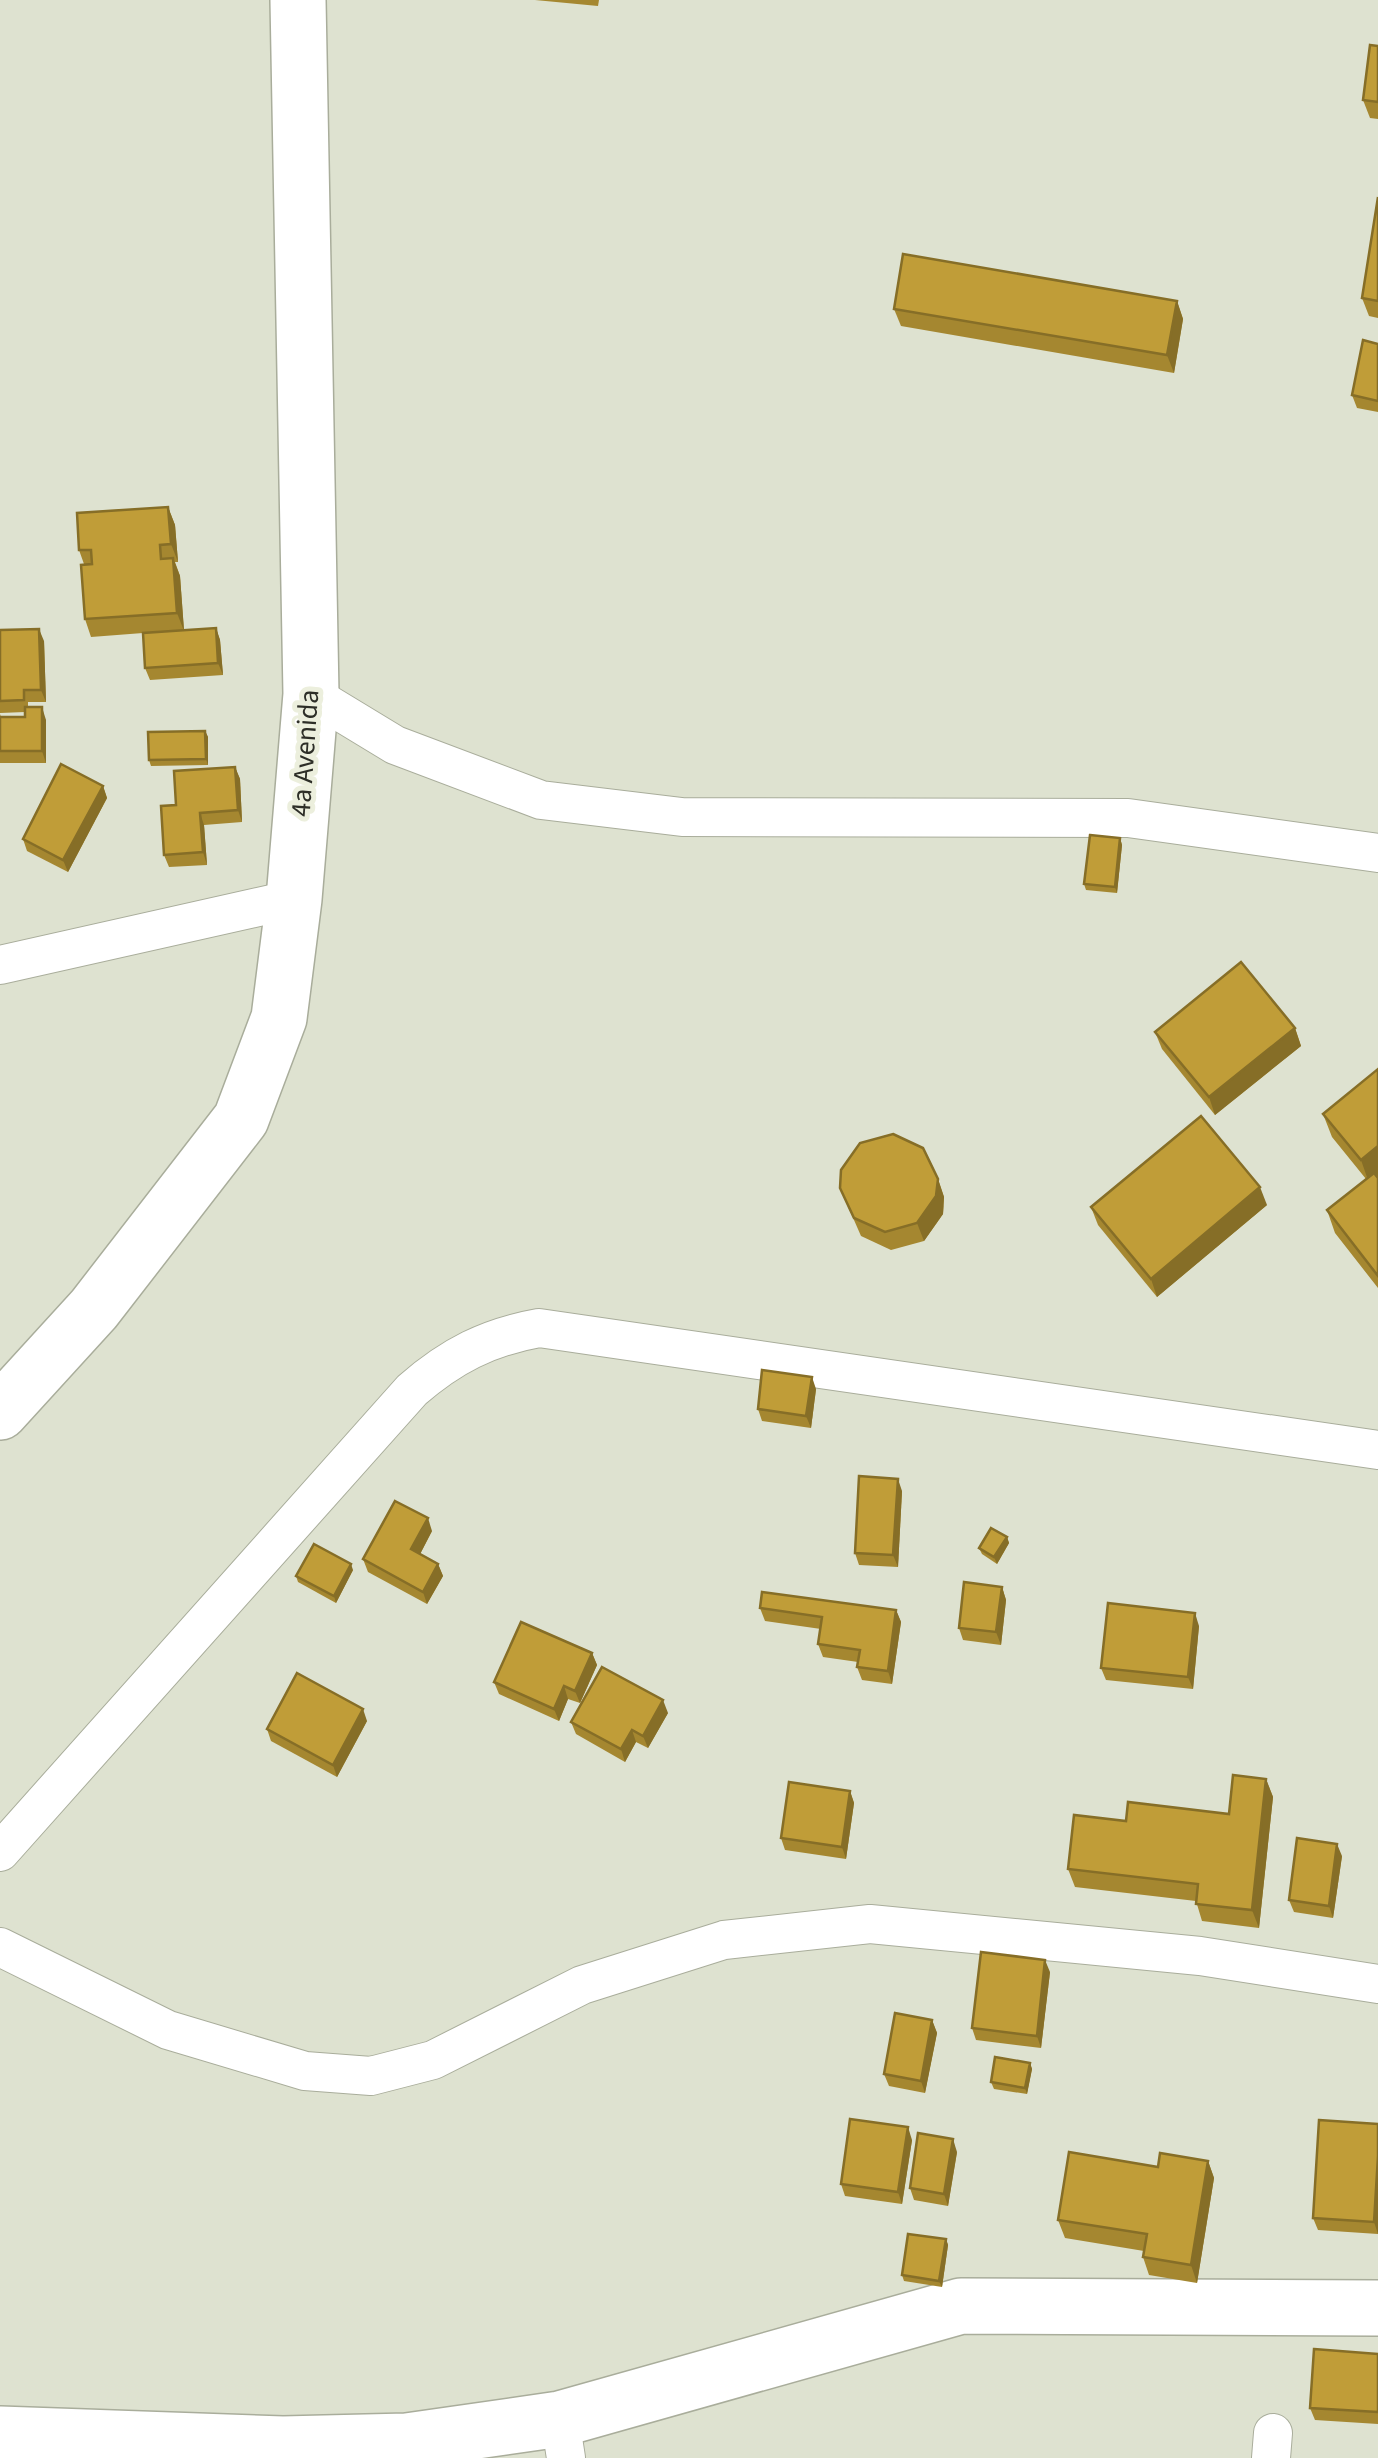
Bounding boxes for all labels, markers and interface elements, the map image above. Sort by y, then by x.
street label: 4a Avenida [281,688,329,818]

